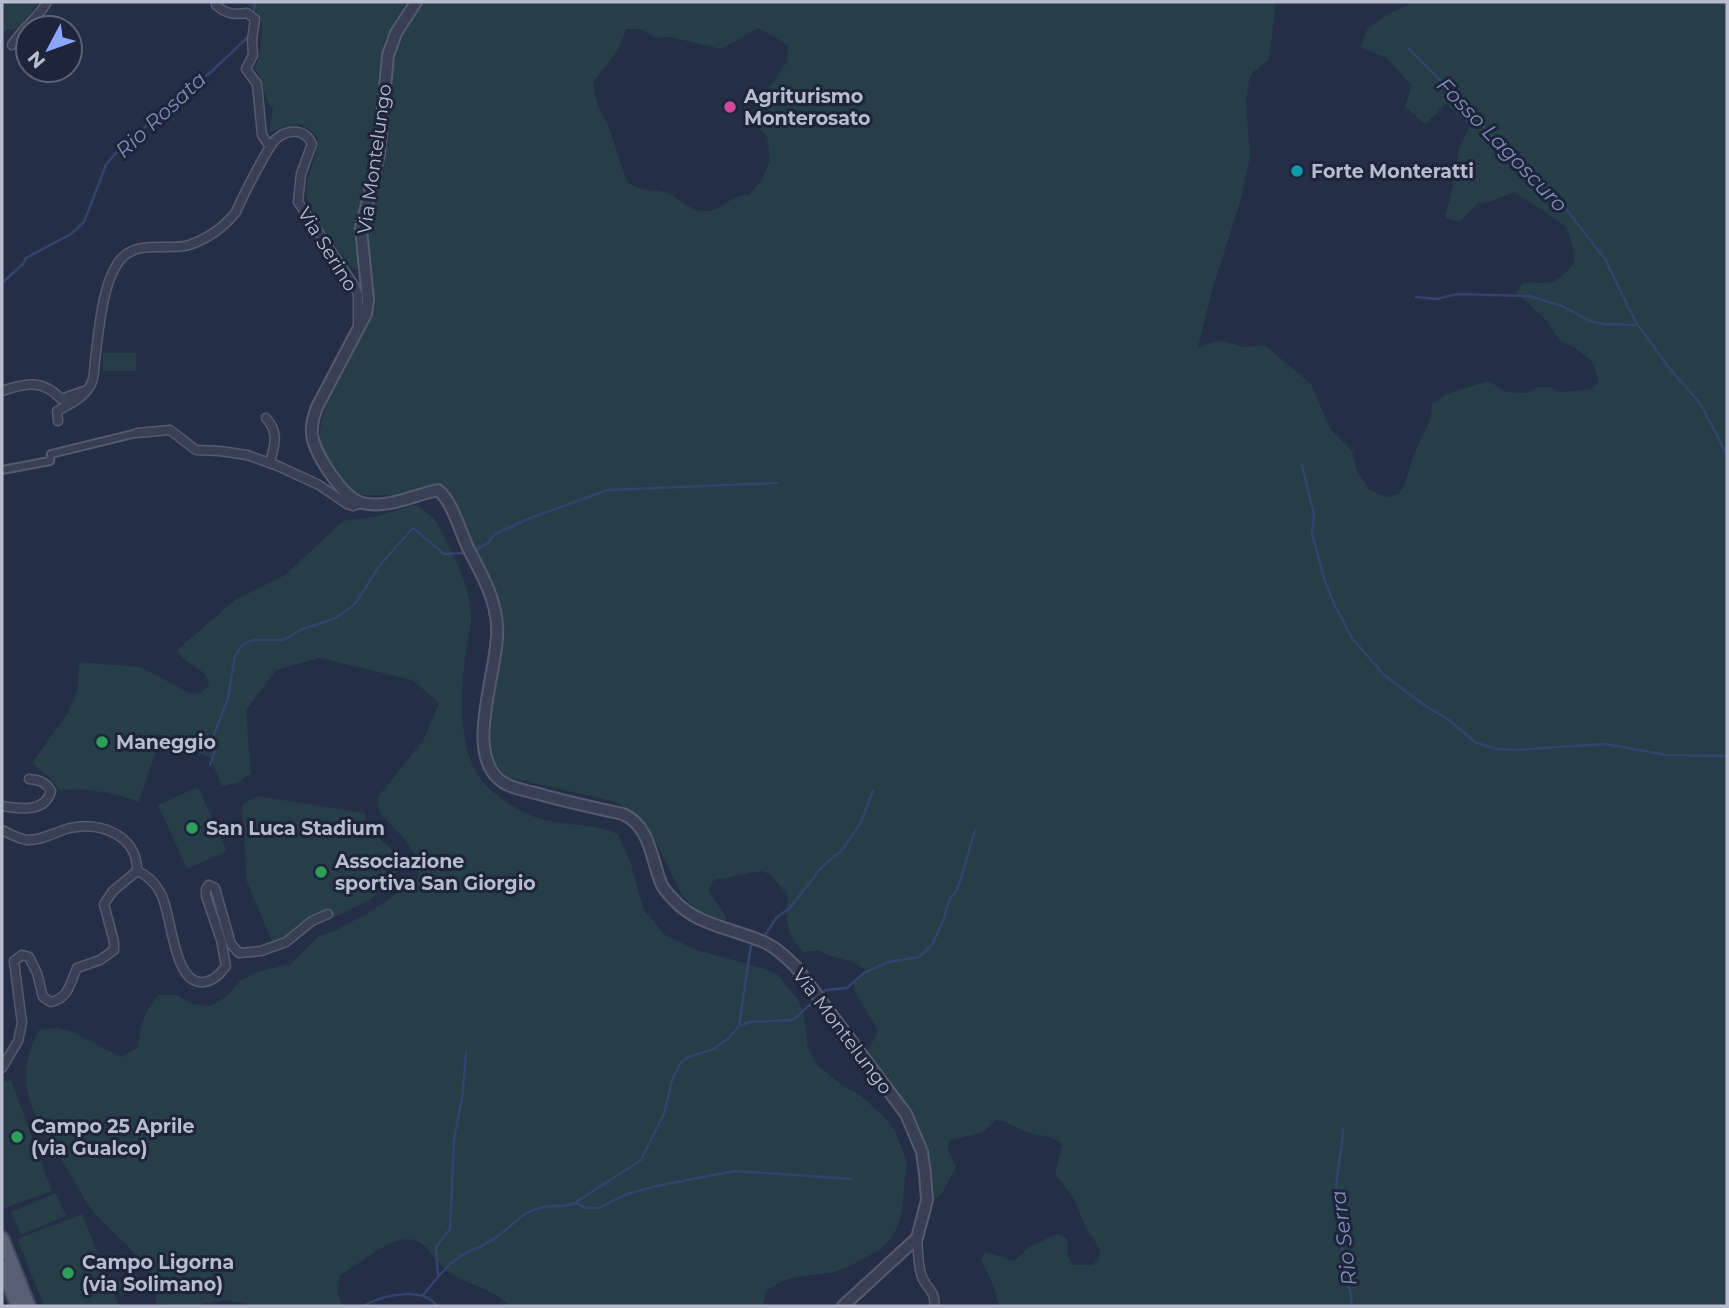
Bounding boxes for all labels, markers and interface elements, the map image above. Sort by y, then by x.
north arrow [14,14,84,84]
text: N [23,46,50,73]
water label: Rio Rosata [110,66,211,163]
water label: Fosso Lagoscuro [1432,72,1573,217]
street label: Via Montelungo [353,82,396,236]
place label: Agriturismo Monterosato [743,85,870,130]
marker: Agriturismo Monterosato [722,99,738,115]
place label: Forte Monteratti [1311,160,1474,183]
marker: Forte Monteratti [1289,163,1305,179]
street label: Via Serino [293,203,362,296]
place label: Maneggio [116,731,216,754]
marker: Maneggio [94,734,110,750]
place label: San Luca Stadium [206,817,385,840]
marker: San Luca Stadium [184,820,200,836]
place label: Associazione sportiva San Giorgio [334,850,536,895]
marker: Associazione sportiva San Giorgio [313,864,329,880]
street label: Via Montelungo [788,964,897,1099]
place label: Campo 25 Aprile (via Gualco) [31,1115,194,1160]
marker: Campo 25 Aprile (via Gualco) [9,1129,25,1145]
water label: Rio Serra [1325,1189,1362,1287]
place label: Campo Ligorna (via Solimano) [82,1251,234,1296]
marker: Campo Ligorna (via Solimano) [60,1265,76,1281]

